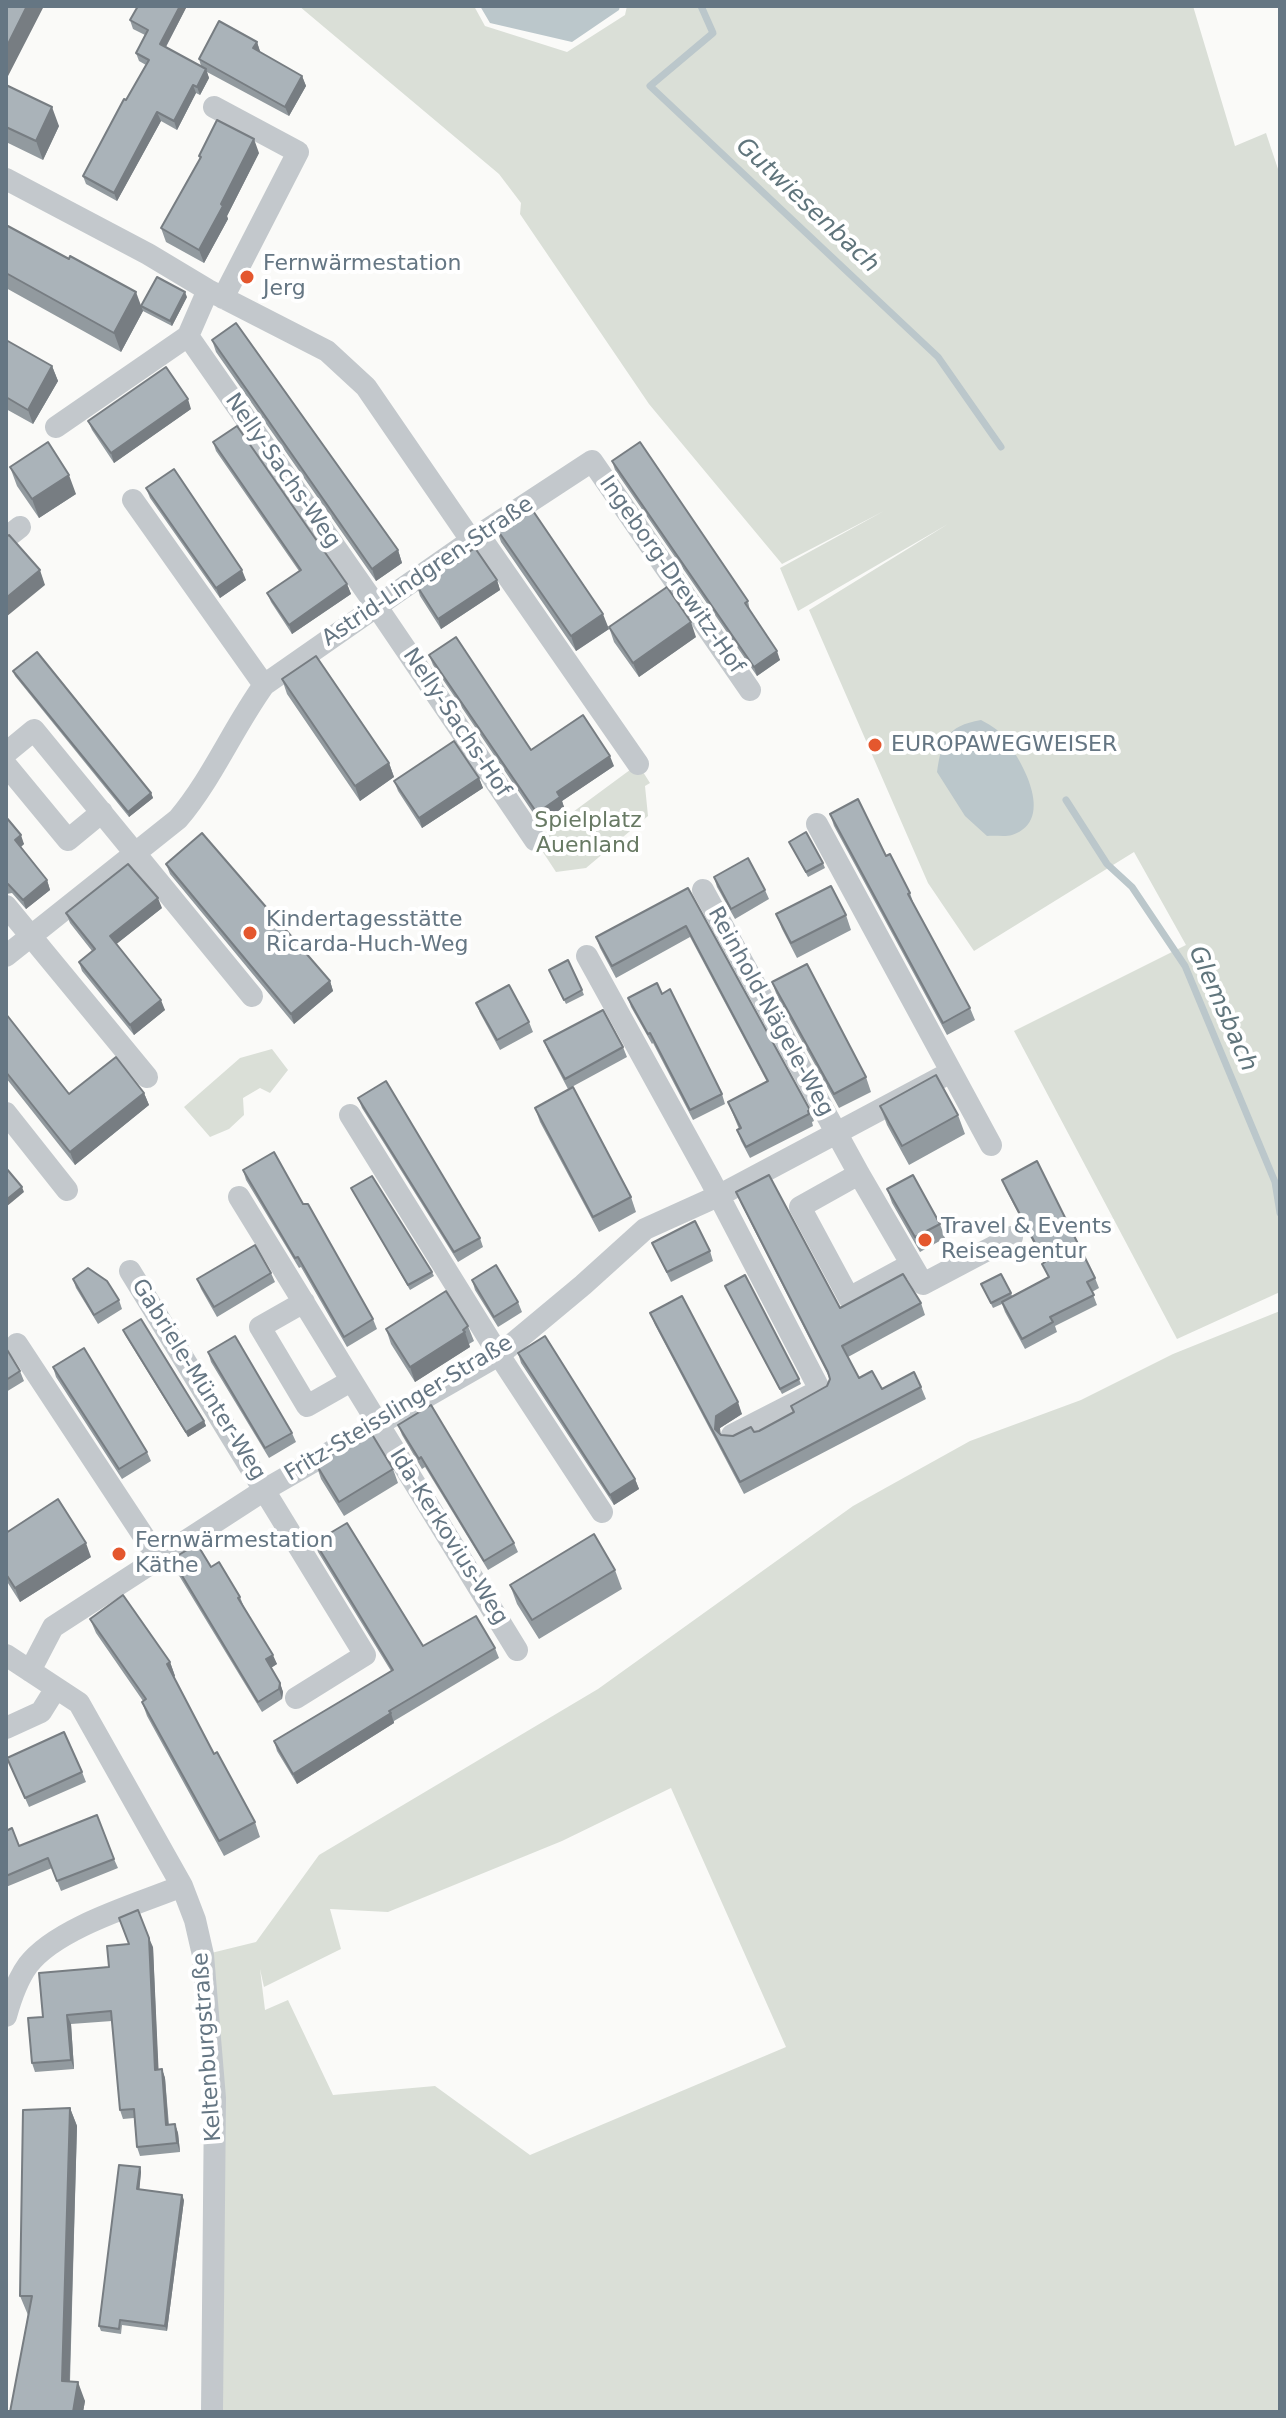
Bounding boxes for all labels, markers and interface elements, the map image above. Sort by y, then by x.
water label: Gutwiesenbach [729,132,885,280]
place label: Fernwärmestation Jerg [263,251,461,302]
marker: Fernwärmestation Jerg [238,268,256,286]
street label: Nelly-Sachs-Weg [219,389,345,553]
street label: Ingeborg-Drewitz-Hof [593,471,749,679]
street label: Astrid-Lindgren-Straße [317,491,539,653]
street label: Nelly-Sachs-Hof [397,644,515,802]
place label: EUROPAWEGWEISER [891,732,1117,758]
marker: EUROPAWEGWEISER [866,736,884,754]
park label: Spielplatz Auenland [534,808,642,860]
street label: Reinhold-Nägele-Weg [701,903,839,1121]
place label: Kindertagesstätte Ricarda-Huch-Weg [266,907,469,958]
marker: Kindertagesstätte Ricarda-Huch-Weg [241,924,259,942]
water label: Glemsbach [1182,942,1262,1076]
place label: Travel & Events Reiseagentur [941,1214,1112,1266]
marker: Travel & Events Reiseagentur [916,1231,934,1249]
street label: Gabriele-Münter-Weg [125,1274,271,1486]
street label: Fritz-Steisslinger-Straße [280,1330,518,1488]
street label: Ida-Kerkovius-Weg [383,1444,513,1630]
place label: Fernwärmestation Käthe [135,1528,333,1580]
marker: Fernwärmestation Käthe [110,1545,128,1563]
street label: Keltenburgstraße [188,1951,228,2143]

